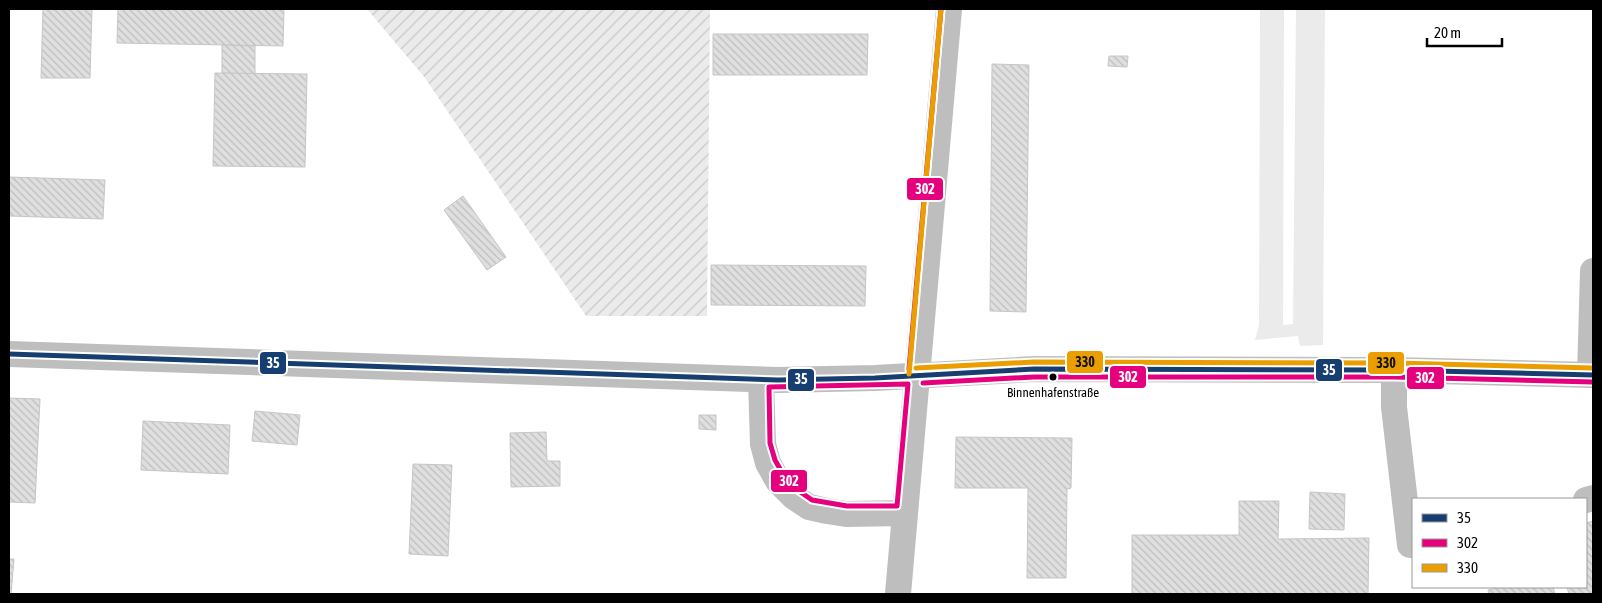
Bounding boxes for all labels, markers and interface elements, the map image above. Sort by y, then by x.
scale bar [1427,15,1502,47]
text: 20 m [1434,24,1461,41]
line badge: 302 [906,177,944,201]
text: 302 [915,181,935,197]
line badge: 330 [1066,350,1104,374]
line badge: 35 [259,351,287,375]
line badge: 330 [1367,351,1405,375]
text: 330 [1075,354,1095,370]
text: 35 [266,355,280,371]
text: 330 [1376,355,1396,371]
line badge: 35 [1315,358,1343,382]
text: 35 [1322,362,1336,378]
line badge: 302 [1109,365,1147,389]
line badge: 302 [1406,366,1445,390]
line badge: 35 [787,368,815,392]
text: 302 [1118,369,1138,385]
text: 302 [1415,370,1435,386]
text: 35 [794,371,808,387]
marker: Binnenhafenstraße [1048,372,1058,382]
place label: Binnenhafenstraße [1007,385,1099,400]
line badge: 302 [770,469,808,493]
text: 302 [779,473,799,489]
legend [1412,498,1587,588]
text: 35 [1457,509,1471,526]
text: 302 [1457,534,1478,551]
text: 330 [1457,559,1478,576]

